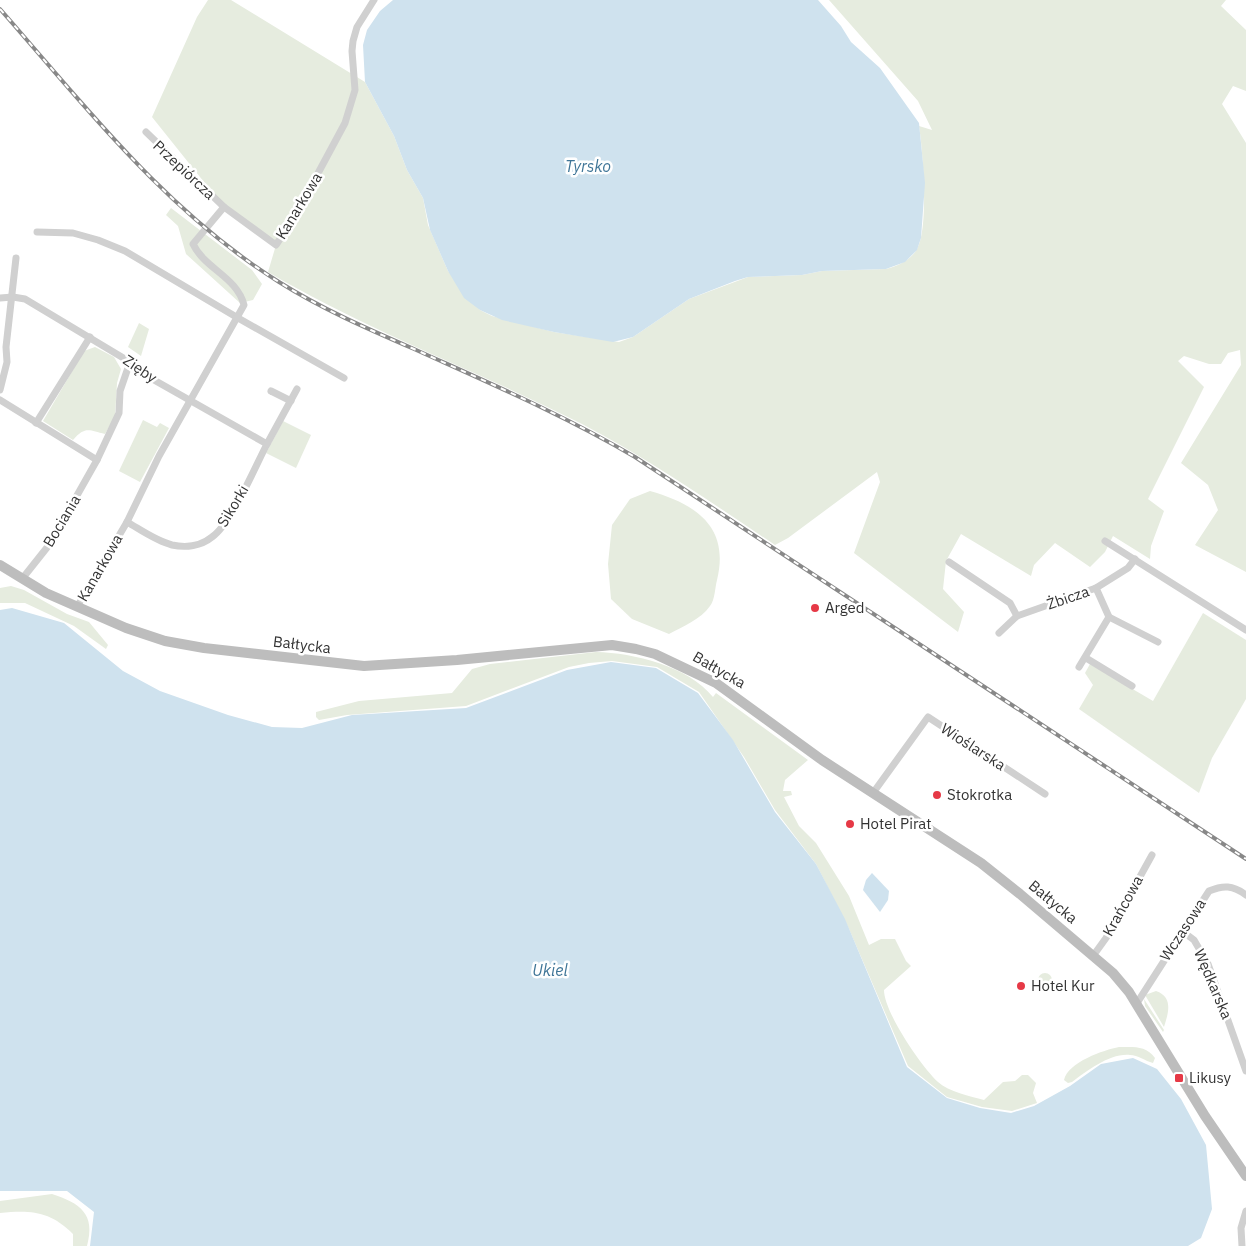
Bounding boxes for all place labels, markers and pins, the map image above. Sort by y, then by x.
place label: Arged [825,598,865,617]
marker: Arged [809,602,821,614]
place label: Stokrotka [947,785,1012,804]
marker: Stokrotka [931,789,943,801]
place label: Hotel Pirat [860,814,932,833]
marker: Hotel Pirat [844,818,856,830]
place label: Hotel Kur [1031,976,1095,995]
marker: Hotel Kur [1015,980,1027,992]
place label: Likusy [1189,1068,1232,1087]
marker: Likusy [1173,1072,1185,1084]

